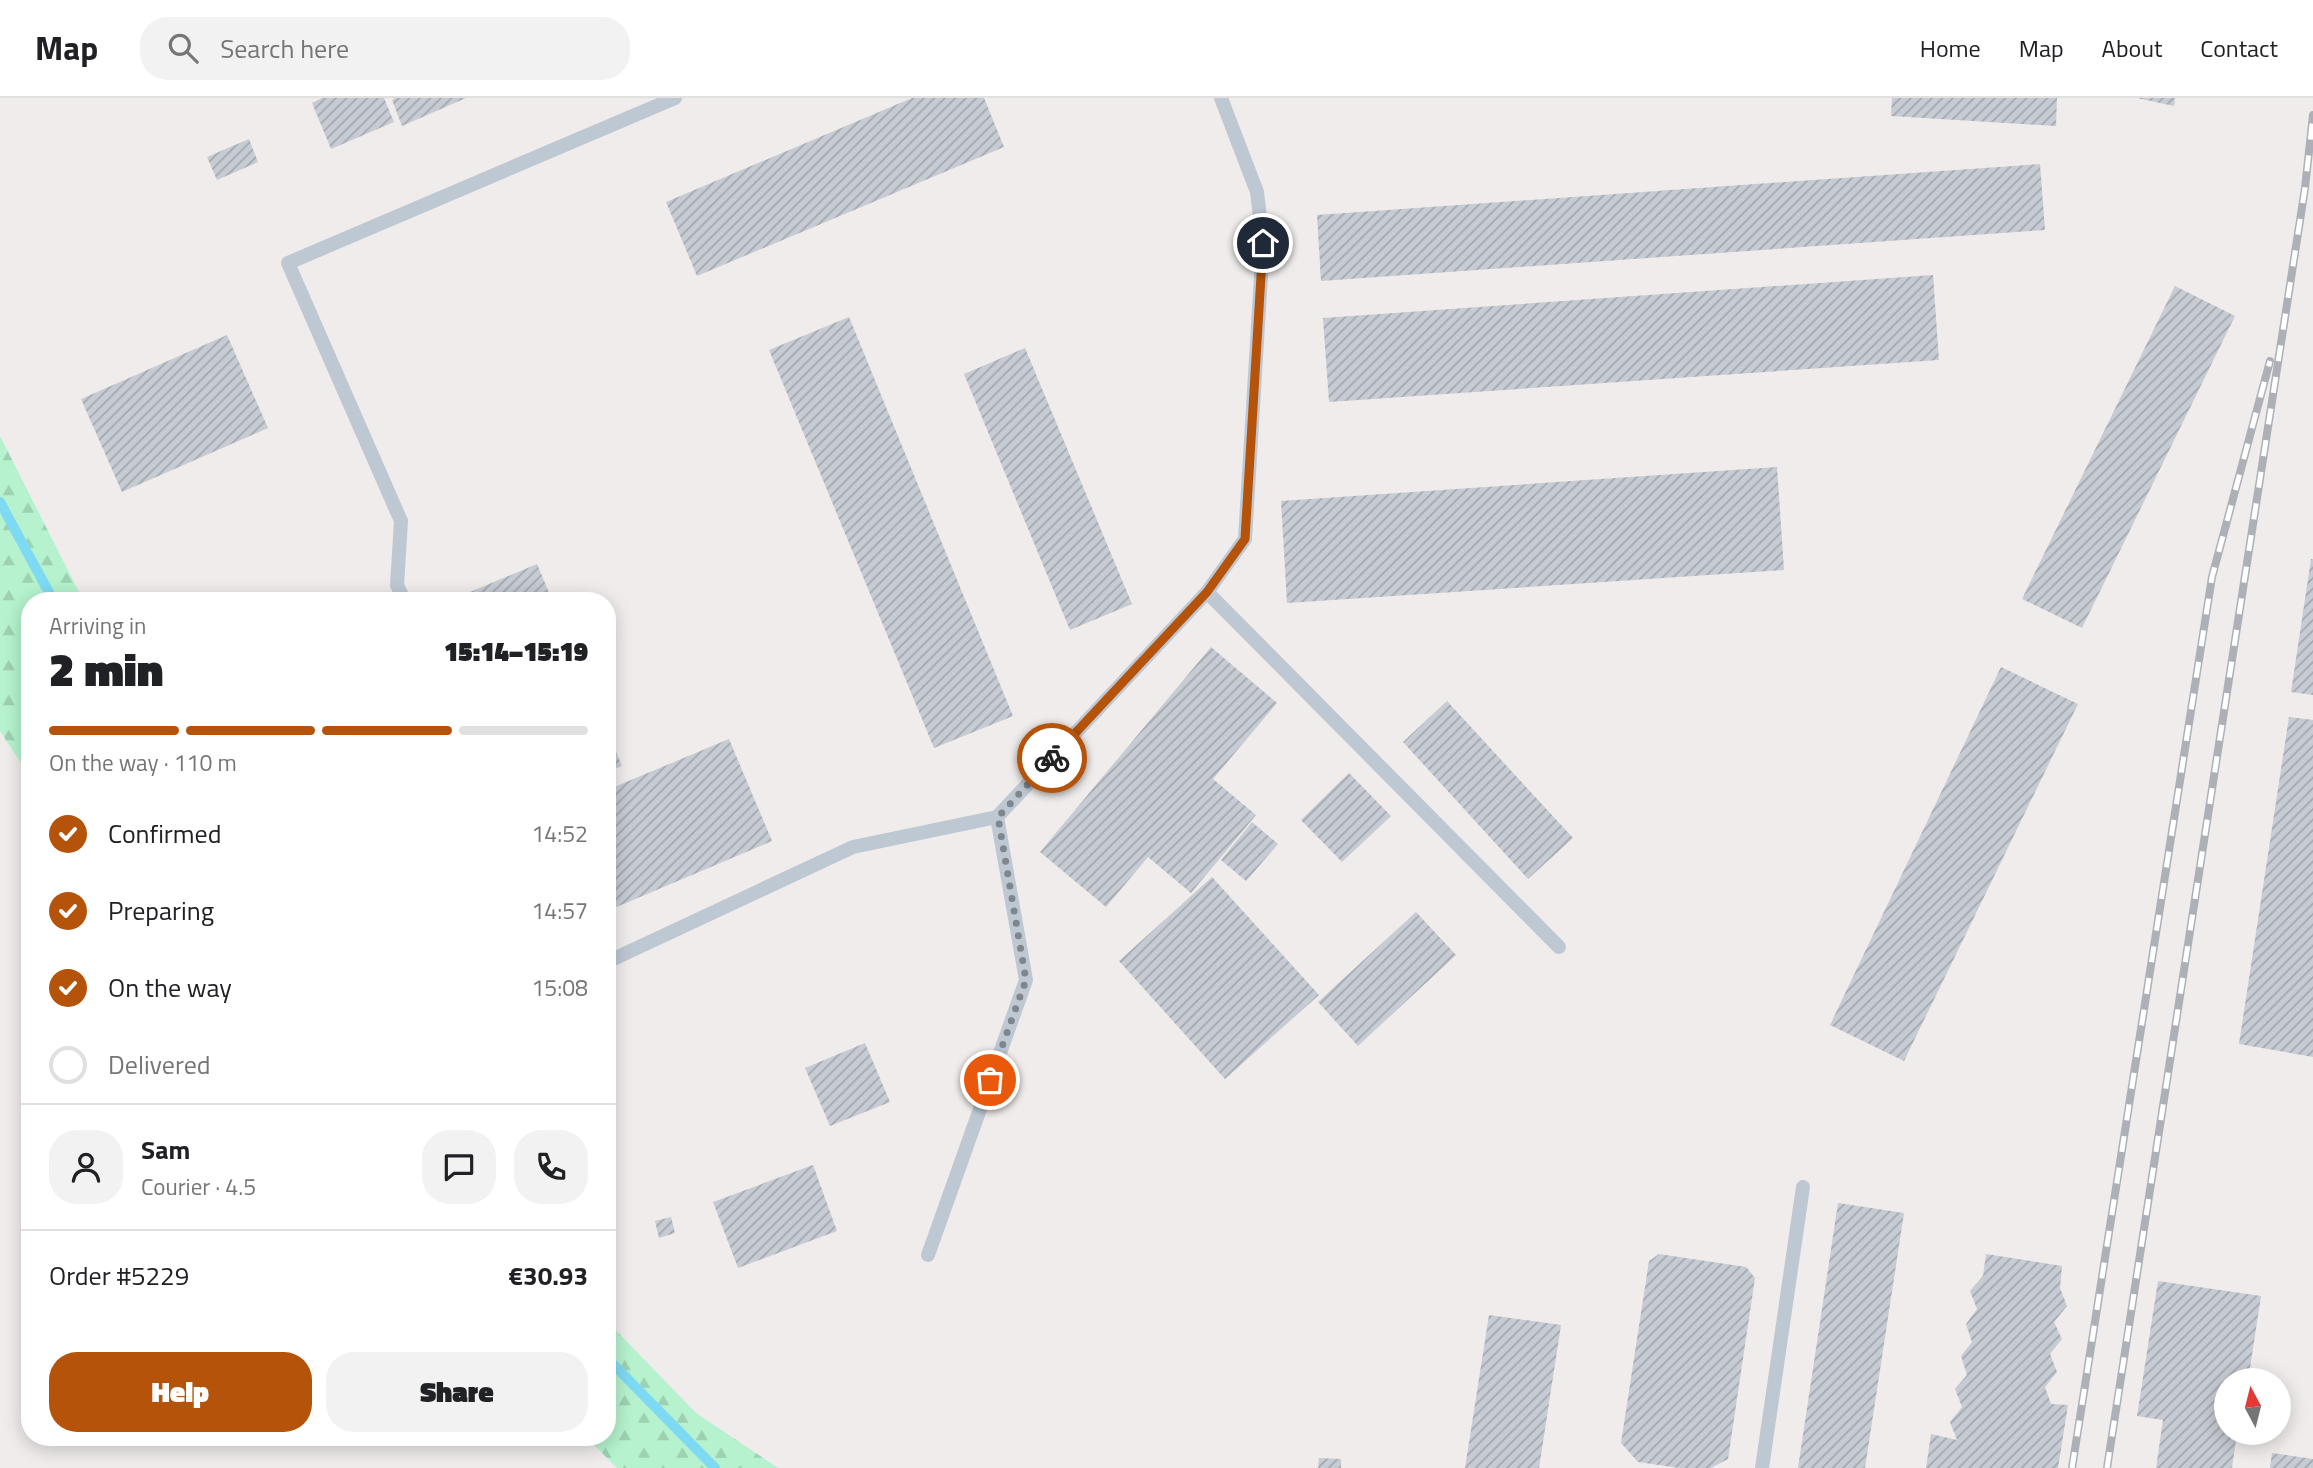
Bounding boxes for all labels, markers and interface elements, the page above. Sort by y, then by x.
search box [140,17,630,80]
text: Map [35,23,98,73]
icon: search [164,29,202,67]
text: Search here [220,29,349,68]
text: Home [1920,30,1981,66]
text: Map [2019,30,2064,66]
text: About [2102,30,2162,66]
text: Contact [2200,30,2278,66]
pin [1233,213,1293,273]
icon: home [1244,224,1282,262]
text: Arriving in [49,608,146,643]
text: 15:14–15:19 [444,632,588,671]
text: 2 min [49,634,163,704]
courier [1017,723,1087,793]
icon: bike [1033,739,1071,777]
text: On the way · 110 m [49,745,237,780]
text: Confirmed [108,814,222,853]
icon: check [49,815,87,853]
text: 14:52 [531,816,588,851]
text: Preparing [108,891,214,930]
icon: check [49,892,87,930]
text: 14:57 [531,893,588,928]
text: On the way [108,968,232,1007]
icon: check [49,969,87,1007]
text: 15:08 [531,970,588,1005]
text: Delivered [108,1045,211,1084]
pin [960,1050,1020,1110]
icon: bag [971,1061,1009,1099]
button: person [49,1130,123,1204]
text: Sam [141,1130,190,1169]
button: chat [422,1130,496,1204]
button: phone [514,1130,588,1204]
text: Courier · 4.5 [141,1169,256,1204]
text: Order #5229 [49,1256,189,1295]
text: €30.93 [509,1256,588,1295]
button: Help [49,1352,312,1432]
button: Share [326,1352,588,1432]
north arrow [2214,1368,2291,1446]
map controls [2214,1368,2291,1445]

